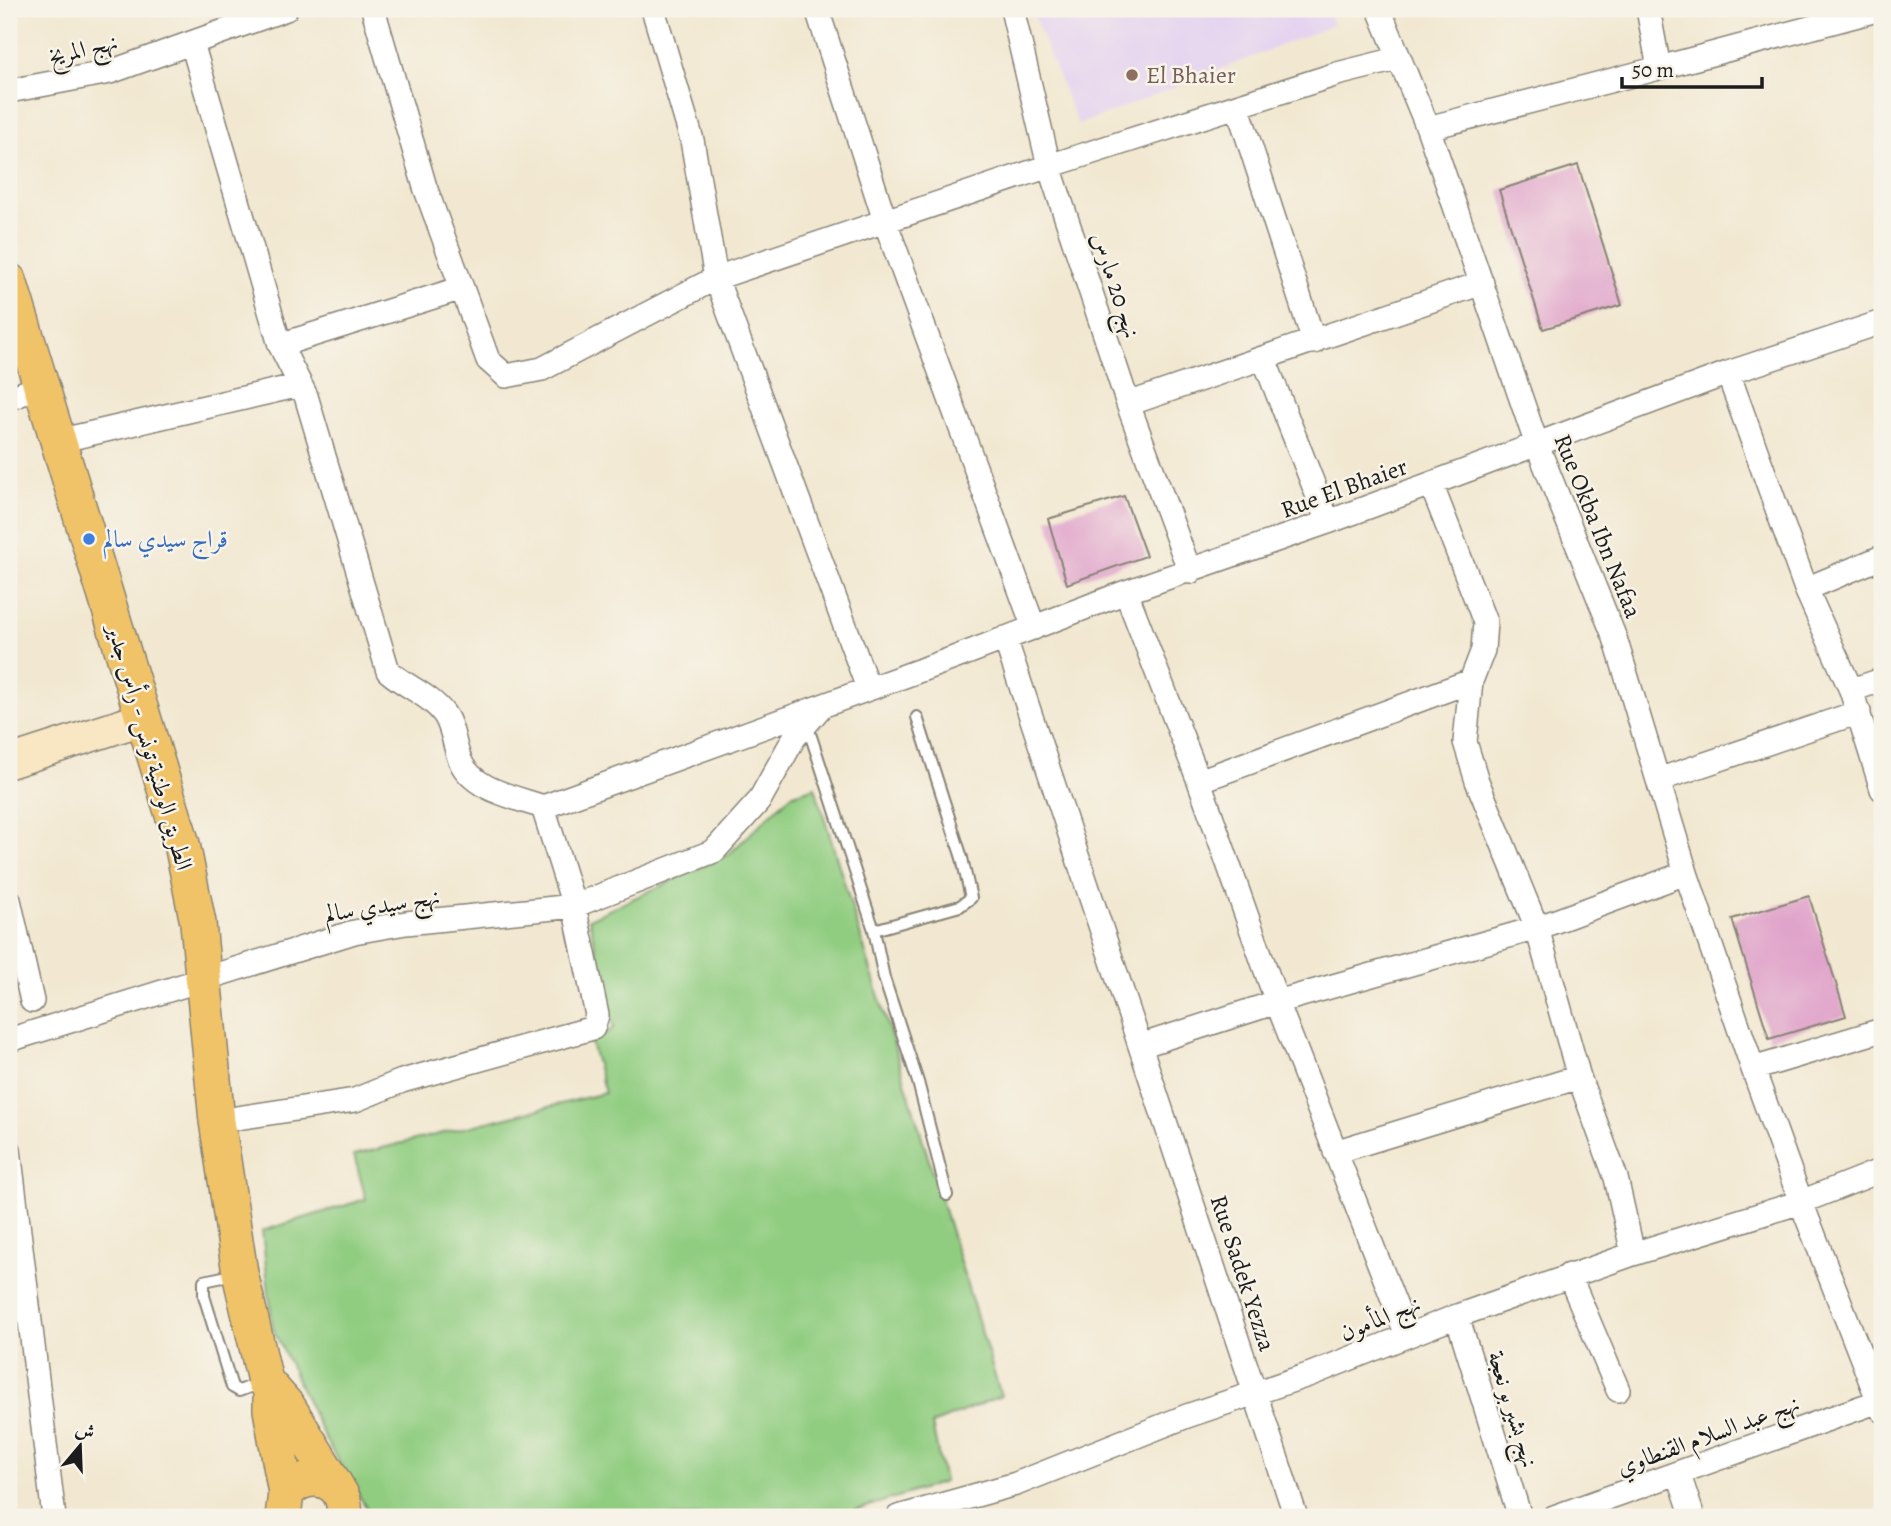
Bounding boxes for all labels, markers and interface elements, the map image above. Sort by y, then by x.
street label: نهج المريخ [45,25,122,77]
scale bar [1622,46,1762,90]
text: 50 m [1632,56,1674,84]
place label: El Bhaier [1146,59,1236,91]
marker: El Bhaier [1124,67,1140,83]
street label: نهج 20 مارس [1079,228,1148,344]
street label: Rue Okba Ibn Nafaa [1546,429,1650,624]
street label: Rue El Bhaier [1276,450,1412,526]
place label: قراج سيدي سالم [103,523,228,560]
marker: قراج سيدي سالم [81,531,97,547]
street label: الطريق الوطنية تونس - رأس جدير [99,617,201,874]
street label: نهج سيدي سالم [322,880,443,935]
street label: Rue Sadek Yezza [1203,1191,1284,1356]
street label: نهج المأمون [1334,1286,1427,1353]
street label: نهج بشير بو نعجة [1475,1347,1546,1473]
street label: نهج عبد السلام القنطاوي [1612,1387,1806,1488]
north arrow [46,1410,116,1480]
text: ش [72,1416,98,1446]

